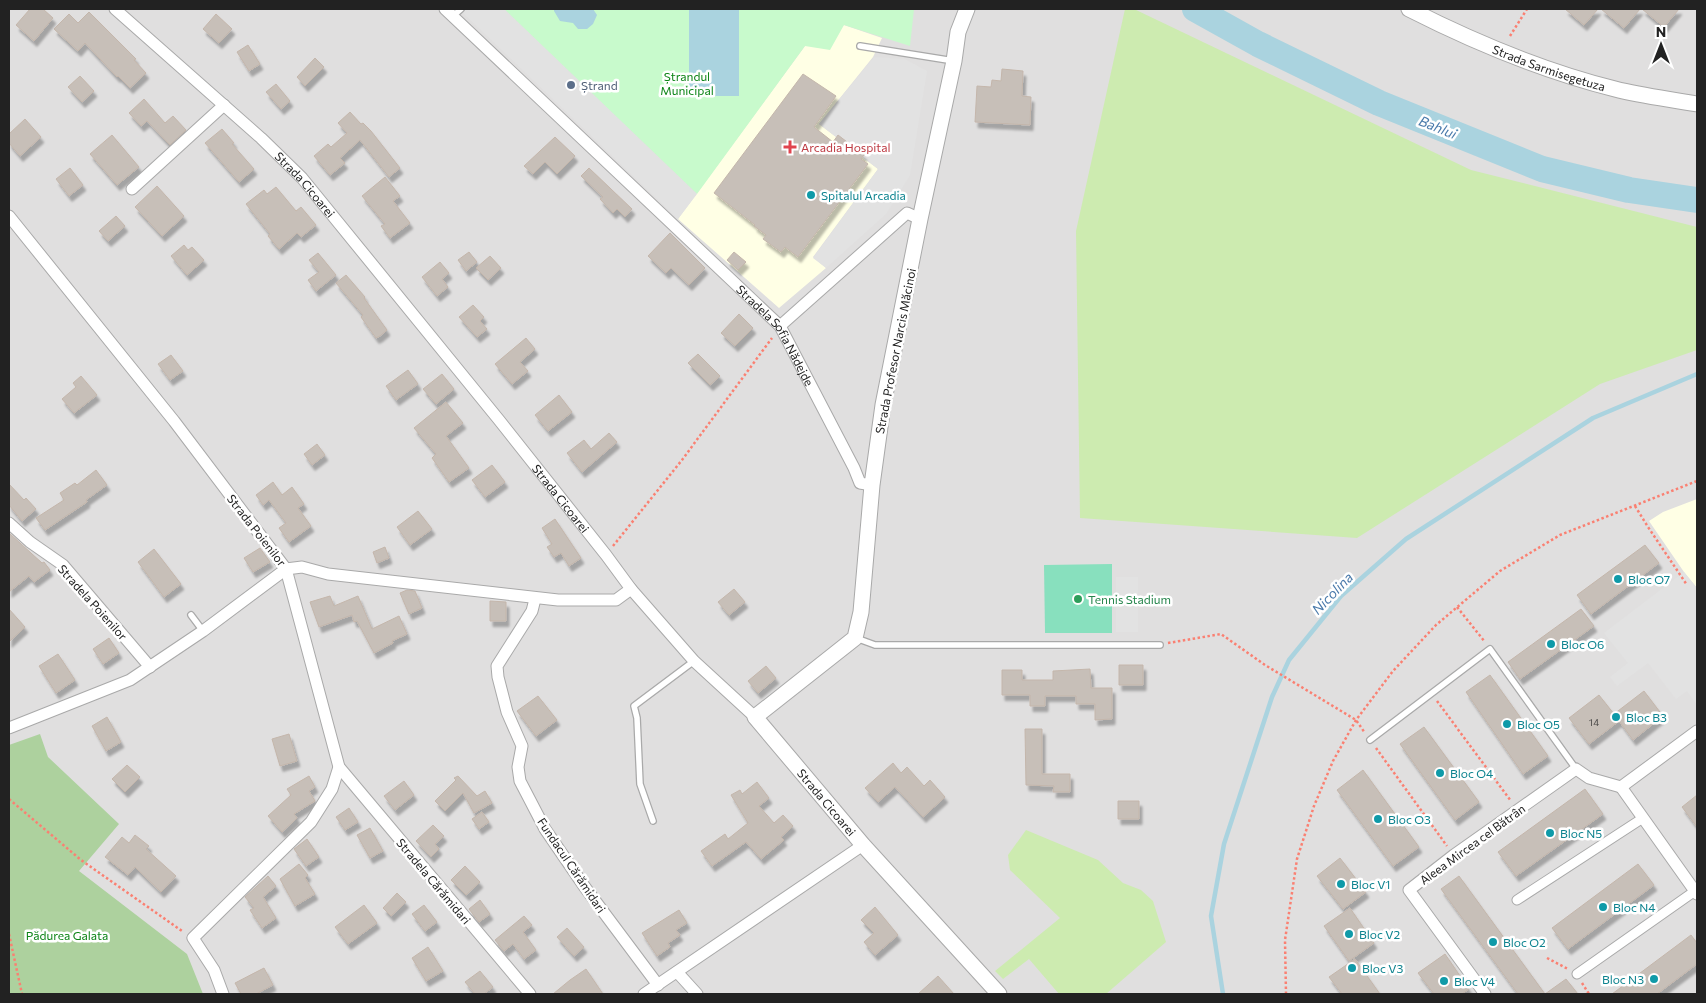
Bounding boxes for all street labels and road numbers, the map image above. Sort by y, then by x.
street label: Strada Sarmisegetuza [1490,42,1607,93]
street label: Strada Cicoarei [272,149,338,220]
street label: Strada Profesor Narcis Măcinoi [872,267,918,435]
street label: Stradela Sofia Nădejde [734,282,817,388]
street label: Strada Cicoarei [530,461,592,535]
street label: Strada Poienilor [225,491,289,569]
street label: Stradela Poienilor [55,561,131,643]
street label: Strada Cicoarei [795,766,859,838]
street label: Aleea Mircea cel Bătrân [1417,801,1527,887]
street label: Fundacul Cărămidari [535,815,609,915]
street label: Stradela Cărămidari [394,835,474,927]

